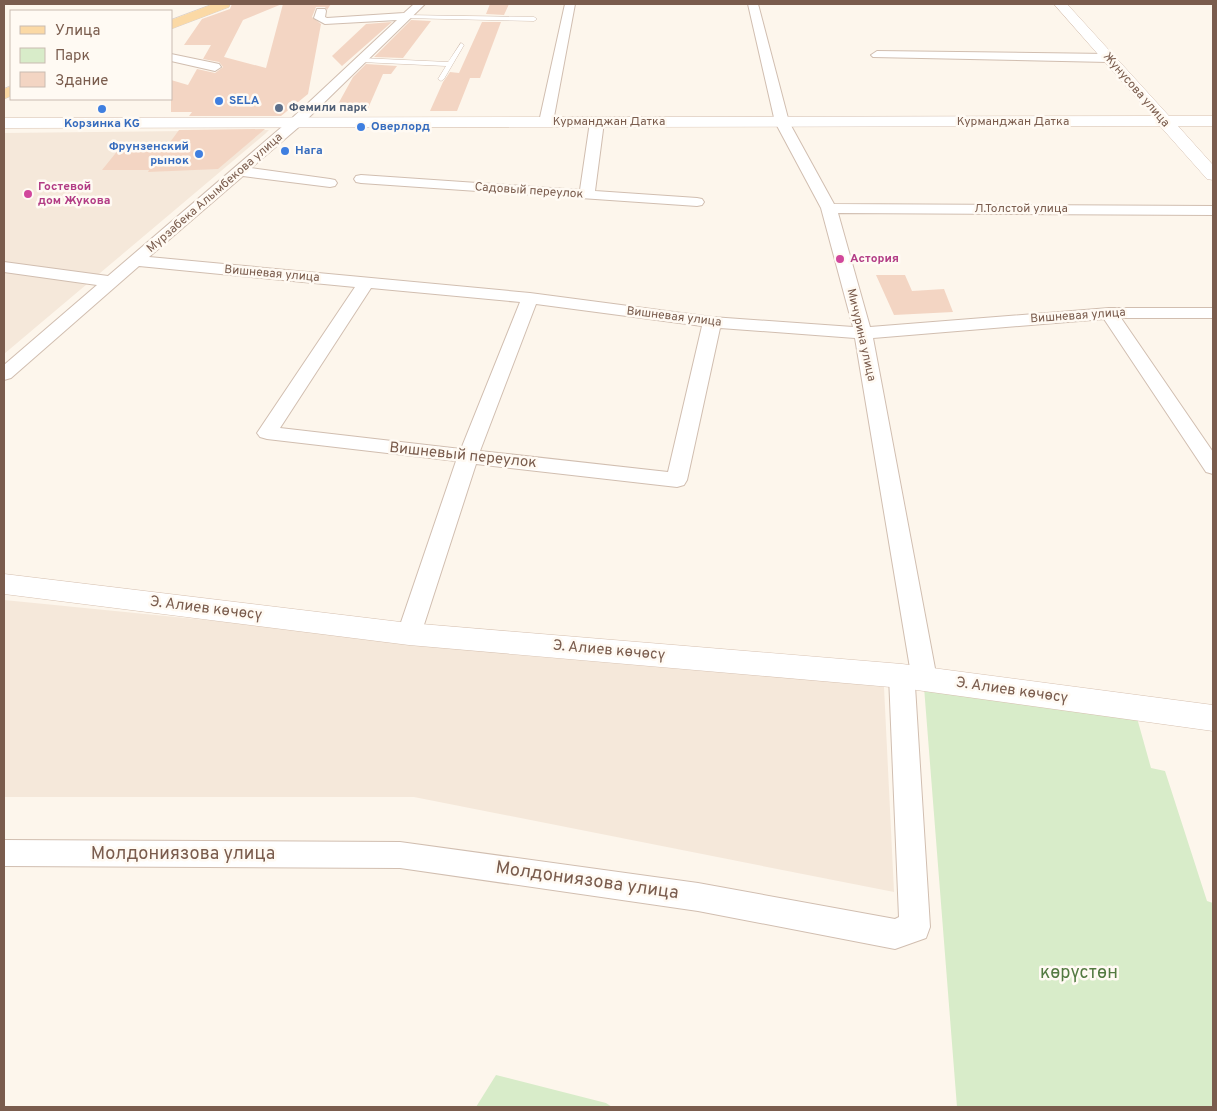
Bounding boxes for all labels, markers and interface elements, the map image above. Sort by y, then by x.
legend [10,10,172,100]
text: Улица [55,22,100,41]
text: Парк [55,47,90,66]
street label: Жунусова улица [1099,49,1173,131]
text: Здание [55,72,108,91]
place label: SELA [229,93,260,109]
marker: SELA [213,95,225,107]
place label: Фемили парк [289,100,367,116]
marker: Фемили парк [273,102,285,114]
marker: Корзинка KG [96,103,108,115]
street label: Курманджан Датка [553,114,665,130]
street label: Курманджан Датка [957,114,1069,130]
place label: Корзинка KG [64,116,140,132]
place label: Оверлорд [371,119,430,135]
marker: Оверлорд [355,121,367,133]
street label: Мурзабека Алымбекова улица [144,129,286,257]
place label: Фрунзенский рынок [109,139,189,169]
place label: Нага [295,143,323,159]
marker: Нага [279,145,291,157]
marker: Фрунзенский рынок [193,148,205,160]
place label: Гостевой дом Жукова [38,179,110,209]
street label: Садовый переулок [474,179,584,203]
marker: Гостевой дом Жукова [22,188,34,200]
street label: Л.Толстой улица [974,201,1068,217]
place label: Астория [850,251,899,267]
marker: Астория [834,253,846,265]
street label: Вишневая улица [224,262,320,286]
street label: Мичурина улица [843,287,879,383]
street label: Вишневая улица [626,303,722,331]
street label: Вишневая улица [1030,305,1126,327]
street label: Вишневый переулок [388,439,538,473]
street label: Э. Алиев көчөсү [149,593,264,625]
street label: Э. Алиев көчөсү [552,637,666,665]
street label: Э. Алиев көчөсү [955,674,1070,708]
street label: Молдониязова улица [91,843,275,866]
street label: Молдониязова улица [494,857,680,905]
park label: көрүстөн [1040,962,1118,985]

